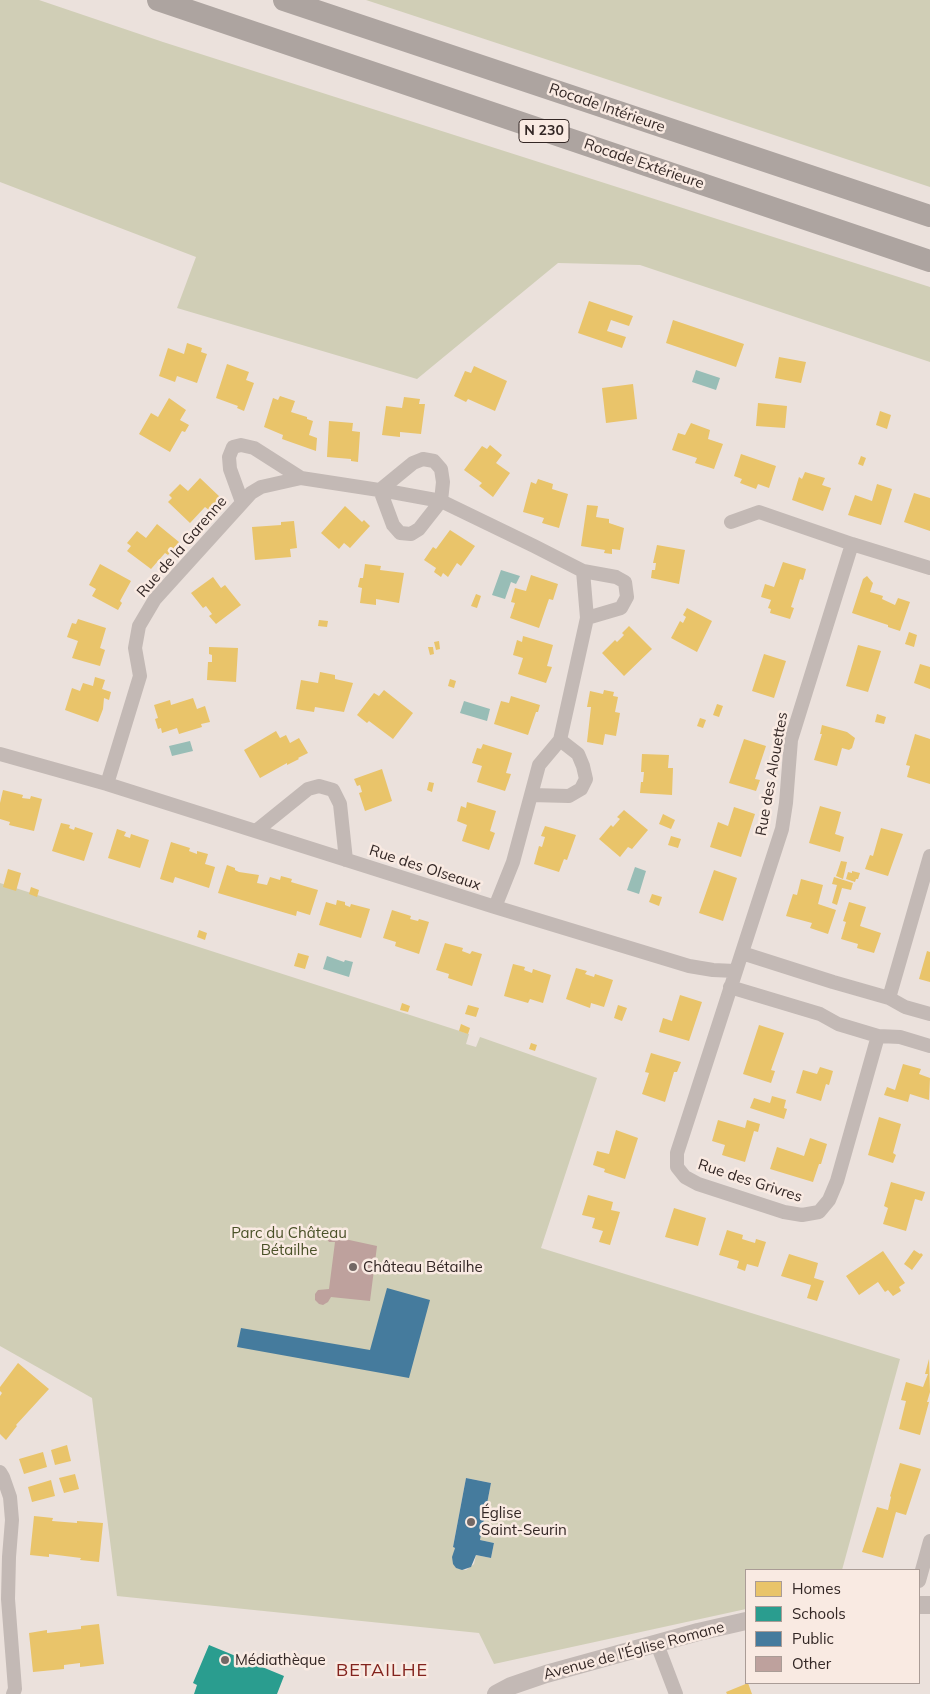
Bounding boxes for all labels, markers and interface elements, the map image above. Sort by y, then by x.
street label: Rocade Intérieure [547,80,667,136]
road number: N 230 [519,120,569,142]
street label: Rocade Extérieure [582,135,706,193]
street label: Rue de la Garenne [133,493,231,601]
street label: Rue des Alouettes [752,711,792,837]
street label: Rue des OIseaux [367,841,483,895]
street label: Rue des Grivres [696,1156,804,1206]
park label: Parc du Château Bétailhe [231,1224,347,1259]
place label: Château Bétailhe [363,1258,483,1276]
marker: Château Bétailhe [347,1261,359,1273]
place label: Église Saint-Seurin [481,1504,567,1539]
marker: Église Saint-Seurin [465,1516,477,1528]
legend [745,1569,920,1684]
text: Homes [792,1579,841,1598]
text: Schools [792,1604,846,1623]
street label: Avenue de l'Église Romane [542,1618,726,1684]
text: Public [792,1629,834,1648]
place label: Médiathèque [235,1651,326,1669]
marker: Médiathèque [219,1654,231,1666]
text: Other [792,1654,831,1673]
district label: BETAILHE [335,1660,429,1682]

